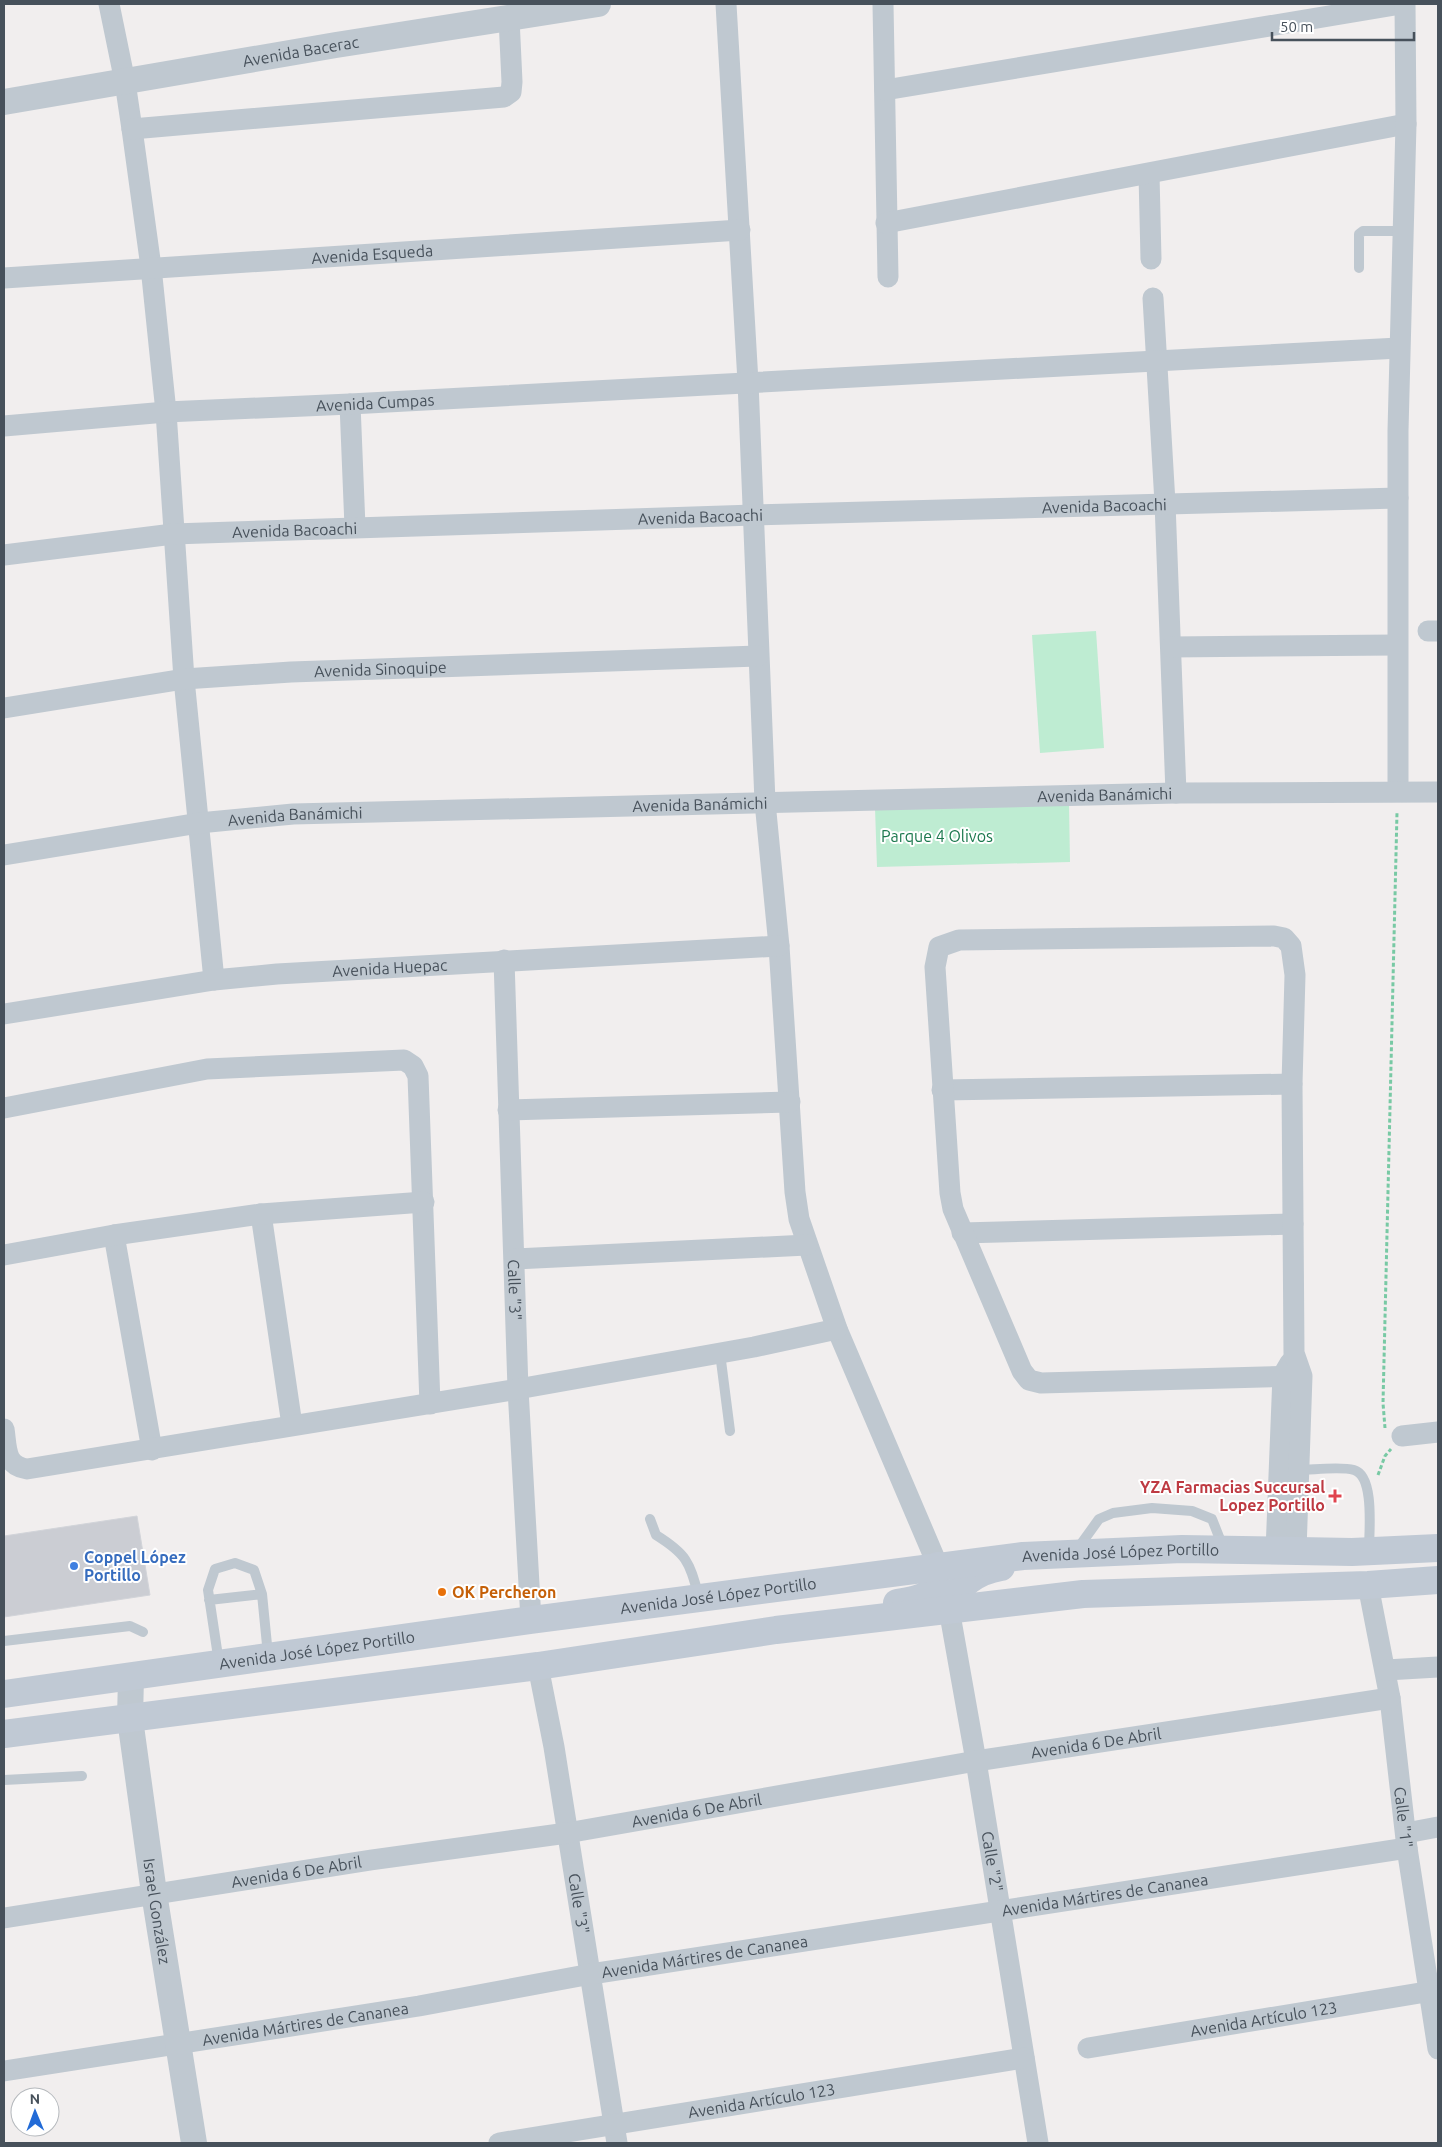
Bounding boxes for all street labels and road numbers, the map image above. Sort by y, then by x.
street label: Avenida Bacerac [241,32,361,70]
street label: Avenida Esqueda [311,241,434,267]
street label: Avenida Cumpas [316,391,435,414]
street label: Avenida Bacoachi [1042,495,1167,516]
street label: Avenida Bacoachi [638,506,763,528]
street label: Avenida Bacoachi [232,519,357,541]
street label: Avenida Sinoquipe [314,658,447,680]
street label: Avenida Banámichi [1037,784,1172,805]
street label: Avenida Banámichi [632,794,768,815]
street label: Avenida Banámichi [227,803,363,829]
street label: Avenida Huepac [332,955,448,980]
street label: Calle "3" [505,1259,525,1321]
street label: Avenida José López Portillo [1022,1540,1219,1565]
street label: Avenida José López Portillo [619,1574,817,1617]
street label: Avenida José López Portillo [218,1627,416,1673]
street label: Avenida 6 De Abril [1030,1724,1162,1762]
street label: Calle "1" [1391,1786,1416,1848]
street label: Avenida 6 De Abril [630,1790,763,1830]
street label: Calle "2" [979,1830,1006,1893]
street label: Avenida 6 De Abril [230,1853,363,1891]
street label: Israel González [140,1857,174,1965]
street label: Avenida Mártires de Cananea [1000,1870,1209,1919]
street label: Calle "3" [565,1872,593,1935]
street label: Avenida Mártires de Cananea [600,1932,809,1981]
street label: Avenida Artículo 123 [1189,1998,1338,2040]
street label: Avenida Mártires de Cananea [201,1999,410,2049]
street label: Avenida Artículo 123 [687,2080,836,2121]

